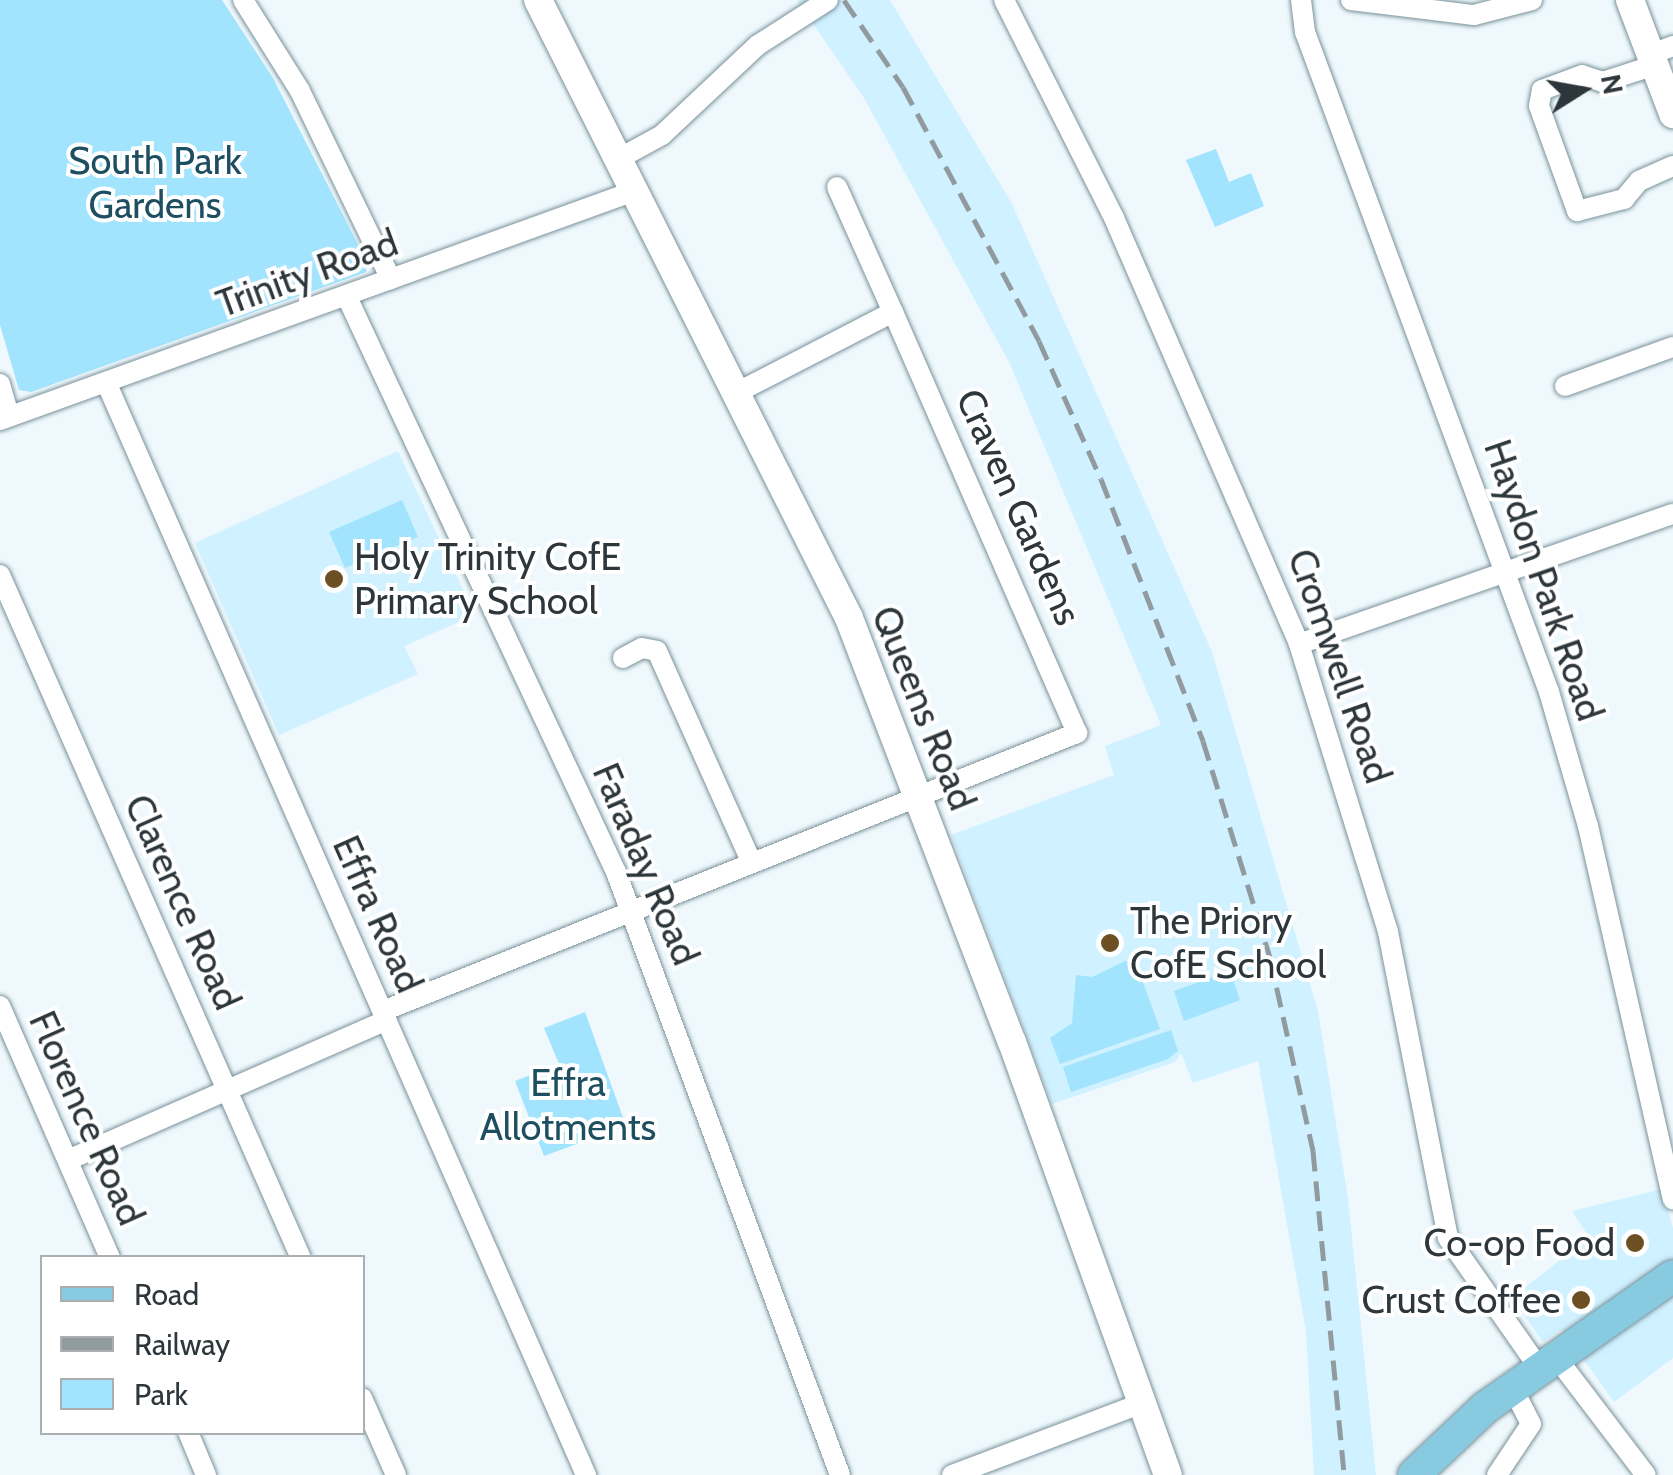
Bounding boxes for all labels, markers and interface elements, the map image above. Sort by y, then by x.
north arrow [1533,40,1633,140]
text: N [1594,71,1631,97]
park label: South Park Gardens [68,138,242,228]
street label: Trinity Road [210,219,404,327]
street label: Craven Gardens [947,382,1091,632]
street label: Haydon Park Road [1475,434,1613,726]
place label: Holy Trinity CofE Primary School [354,534,621,624]
street label: Cromwell Road [1279,543,1401,789]
marker: Holy Trinity CofE Primary School [323,568,345,590]
street label: Queens Road [862,599,986,817]
street label: Faraday Road [583,756,709,972]
street label: Clarence Road [115,788,251,1016]
street label: Effra Road [323,829,433,999]
place label: The Priory CofE School [1130,898,1326,988]
marker: The Priory CofE School [1099,932,1121,954]
street label: Florence Road [20,1004,154,1232]
park label: Effra Allotments [480,1060,656,1150]
place label: Co-op Food [1423,1220,1615,1266]
marker: Co-op Food [1624,1232,1646,1254]
legend [40,1255,365,1435]
text: Road [134,1276,199,1313]
place label: Crust Coffee [1362,1277,1561,1323]
marker: Crust Coffee [1570,1289,1592,1311]
text: Railway [134,1326,230,1363]
text: Park [134,1376,188,1413]

